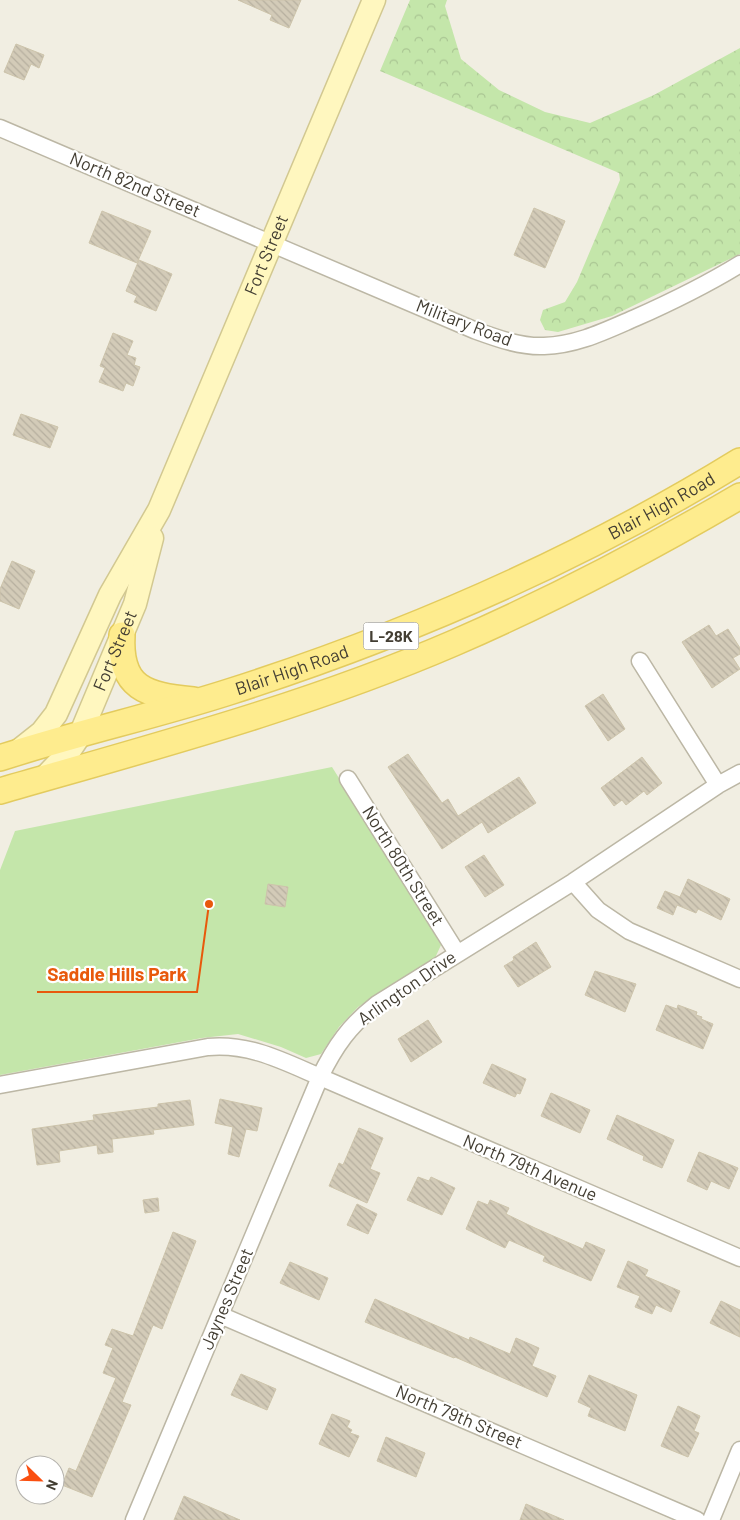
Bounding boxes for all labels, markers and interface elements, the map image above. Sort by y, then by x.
street label: North 82nd Street [67,147,204,222]
street label: Fort Street [239,211,292,298]
street label: Military Road [413,294,515,350]
street label: Blair High Road [604,467,718,544]
street label: Fort Street [88,607,141,694]
road number: L-28K [364,622,418,650]
street label: Blair High Road [232,639,351,699]
street label: North 80th Street [358,801,450,929]
street label: Arlington Drive [353,945,460,1029]
callout: Saddle Hills Park [37,958,197,992]
text: Saddle Hills Park [47,962,187,985]
street label: North 79th Avenue [460,1129,601,1205]
street label: Jaynes Street [195,1245,257,1353]
street label: North 79th Street [393,1379,526,1453]
north arrow [15,1455,65,1505]
text: N [43,1478,62,1493]

